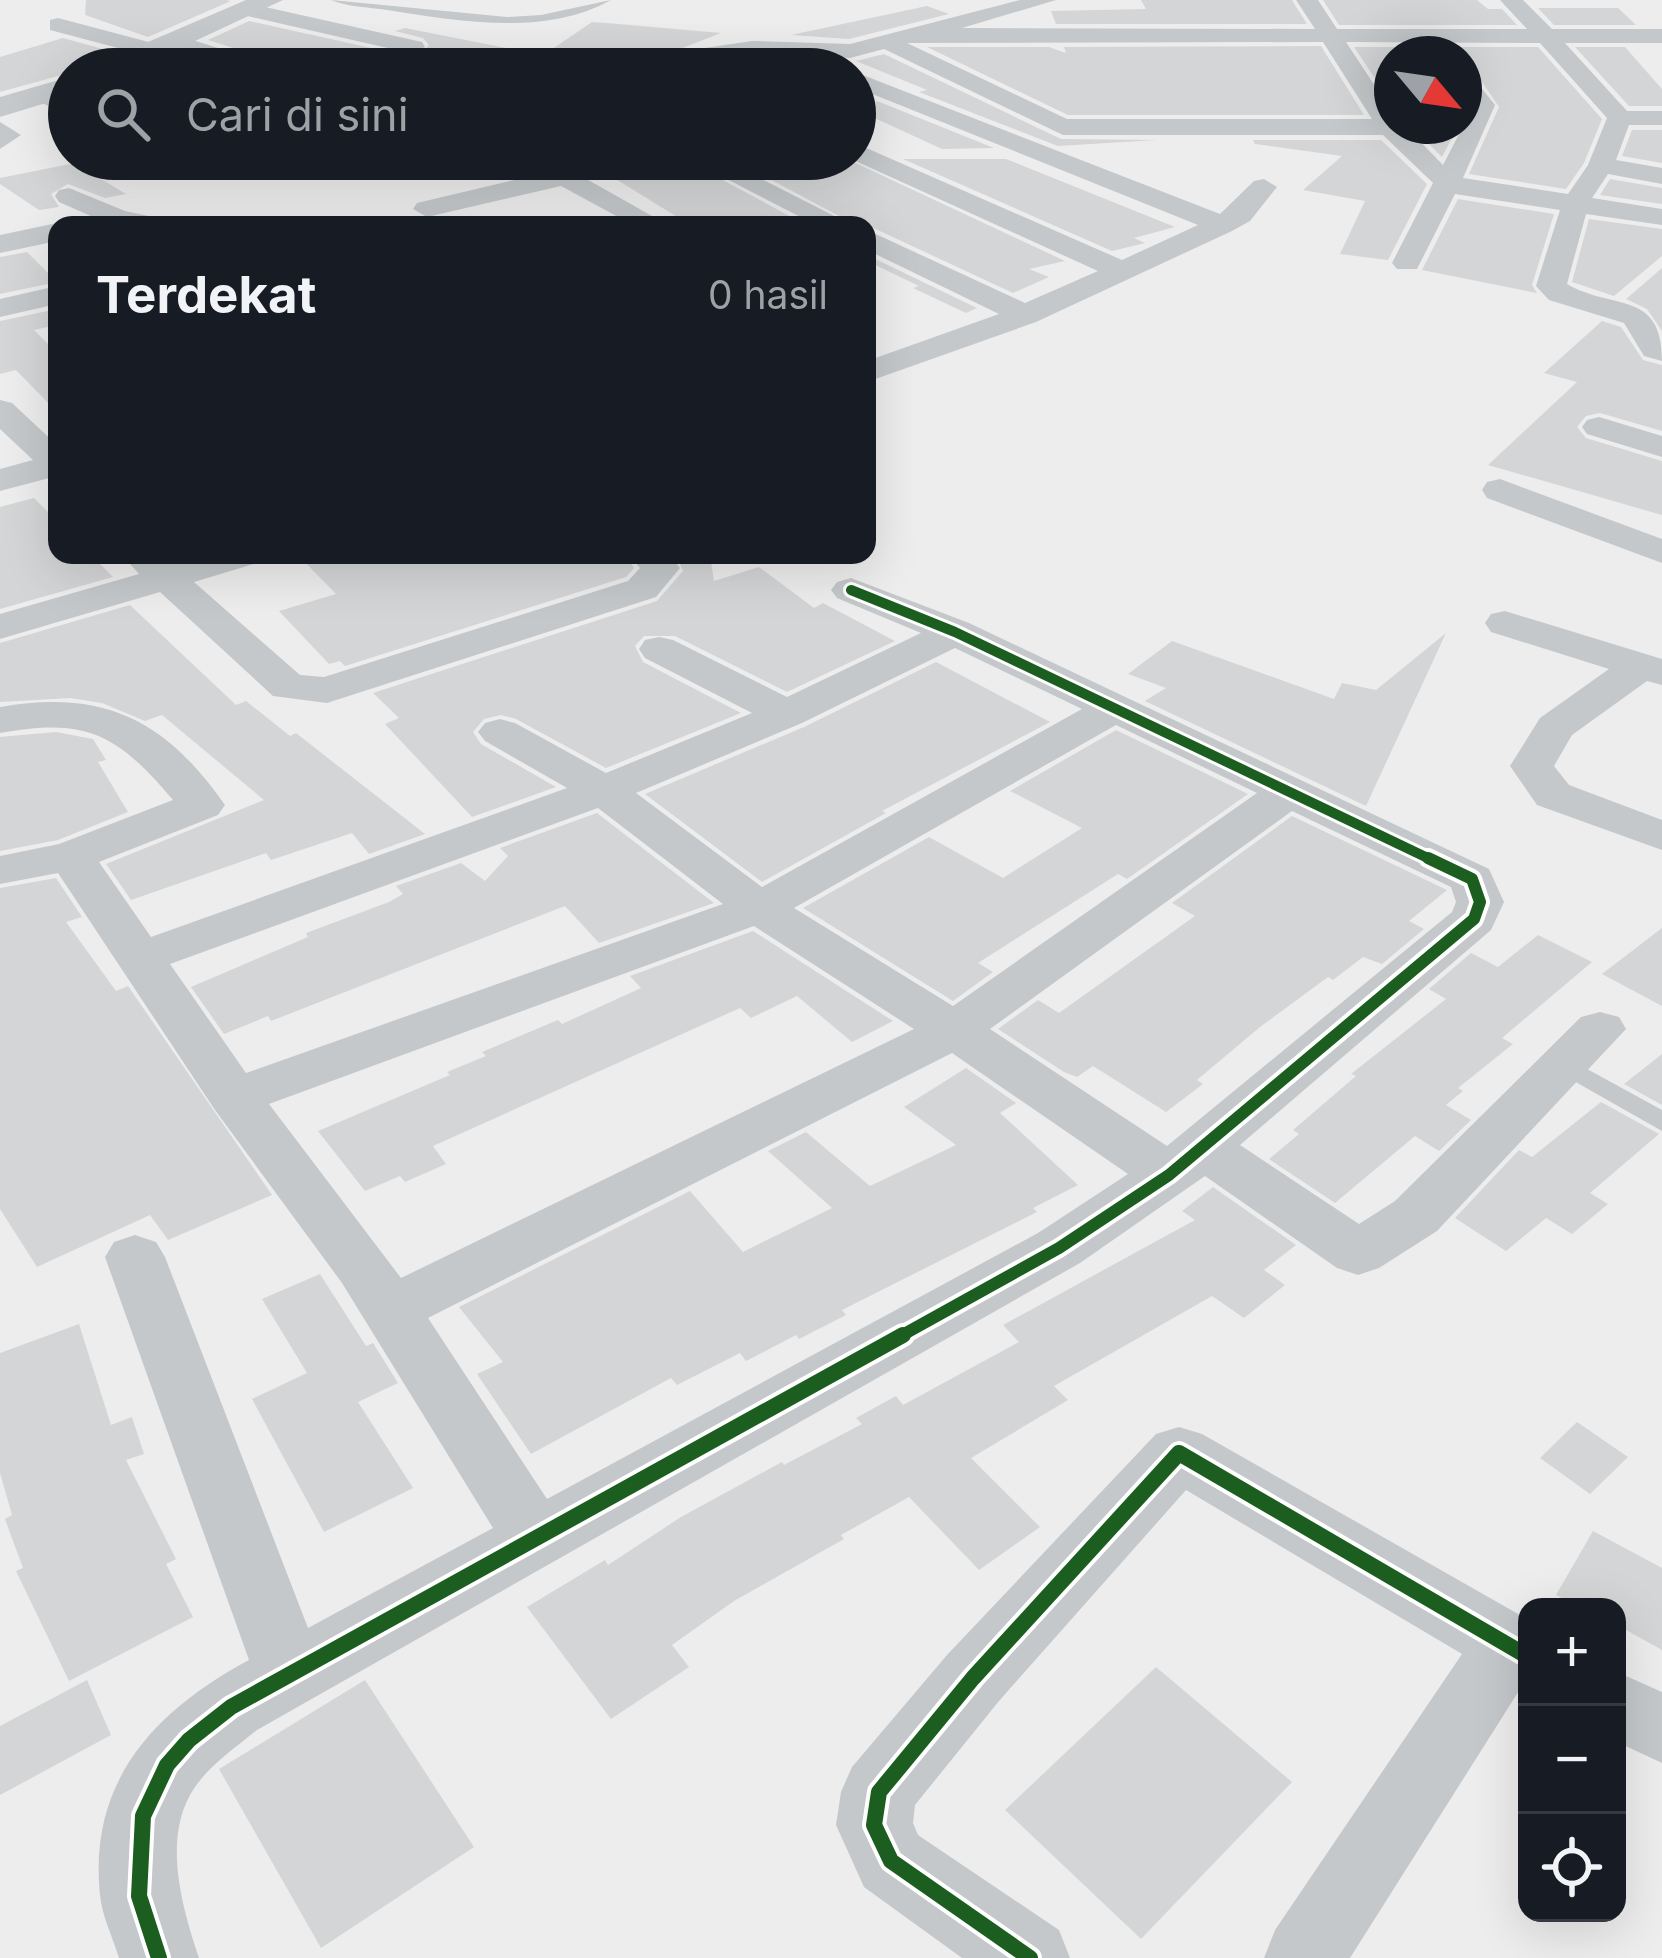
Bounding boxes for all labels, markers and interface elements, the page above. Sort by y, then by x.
north arrow [1374,36,1482,144]
search box [48,48,876,180]
icon: search [90,81,156,147]
text: Cari di sini [186,87,409,142]
text: Terdekat [96,264,316,325]
text: 0 hasil [708,271,828,318]
map controls [1518,1598,1626,1922]
button: + [1518,1598,1626,1706]
button: − [1518,1706,1626,1814]
button: locate [1518,1814,1626,1922]

